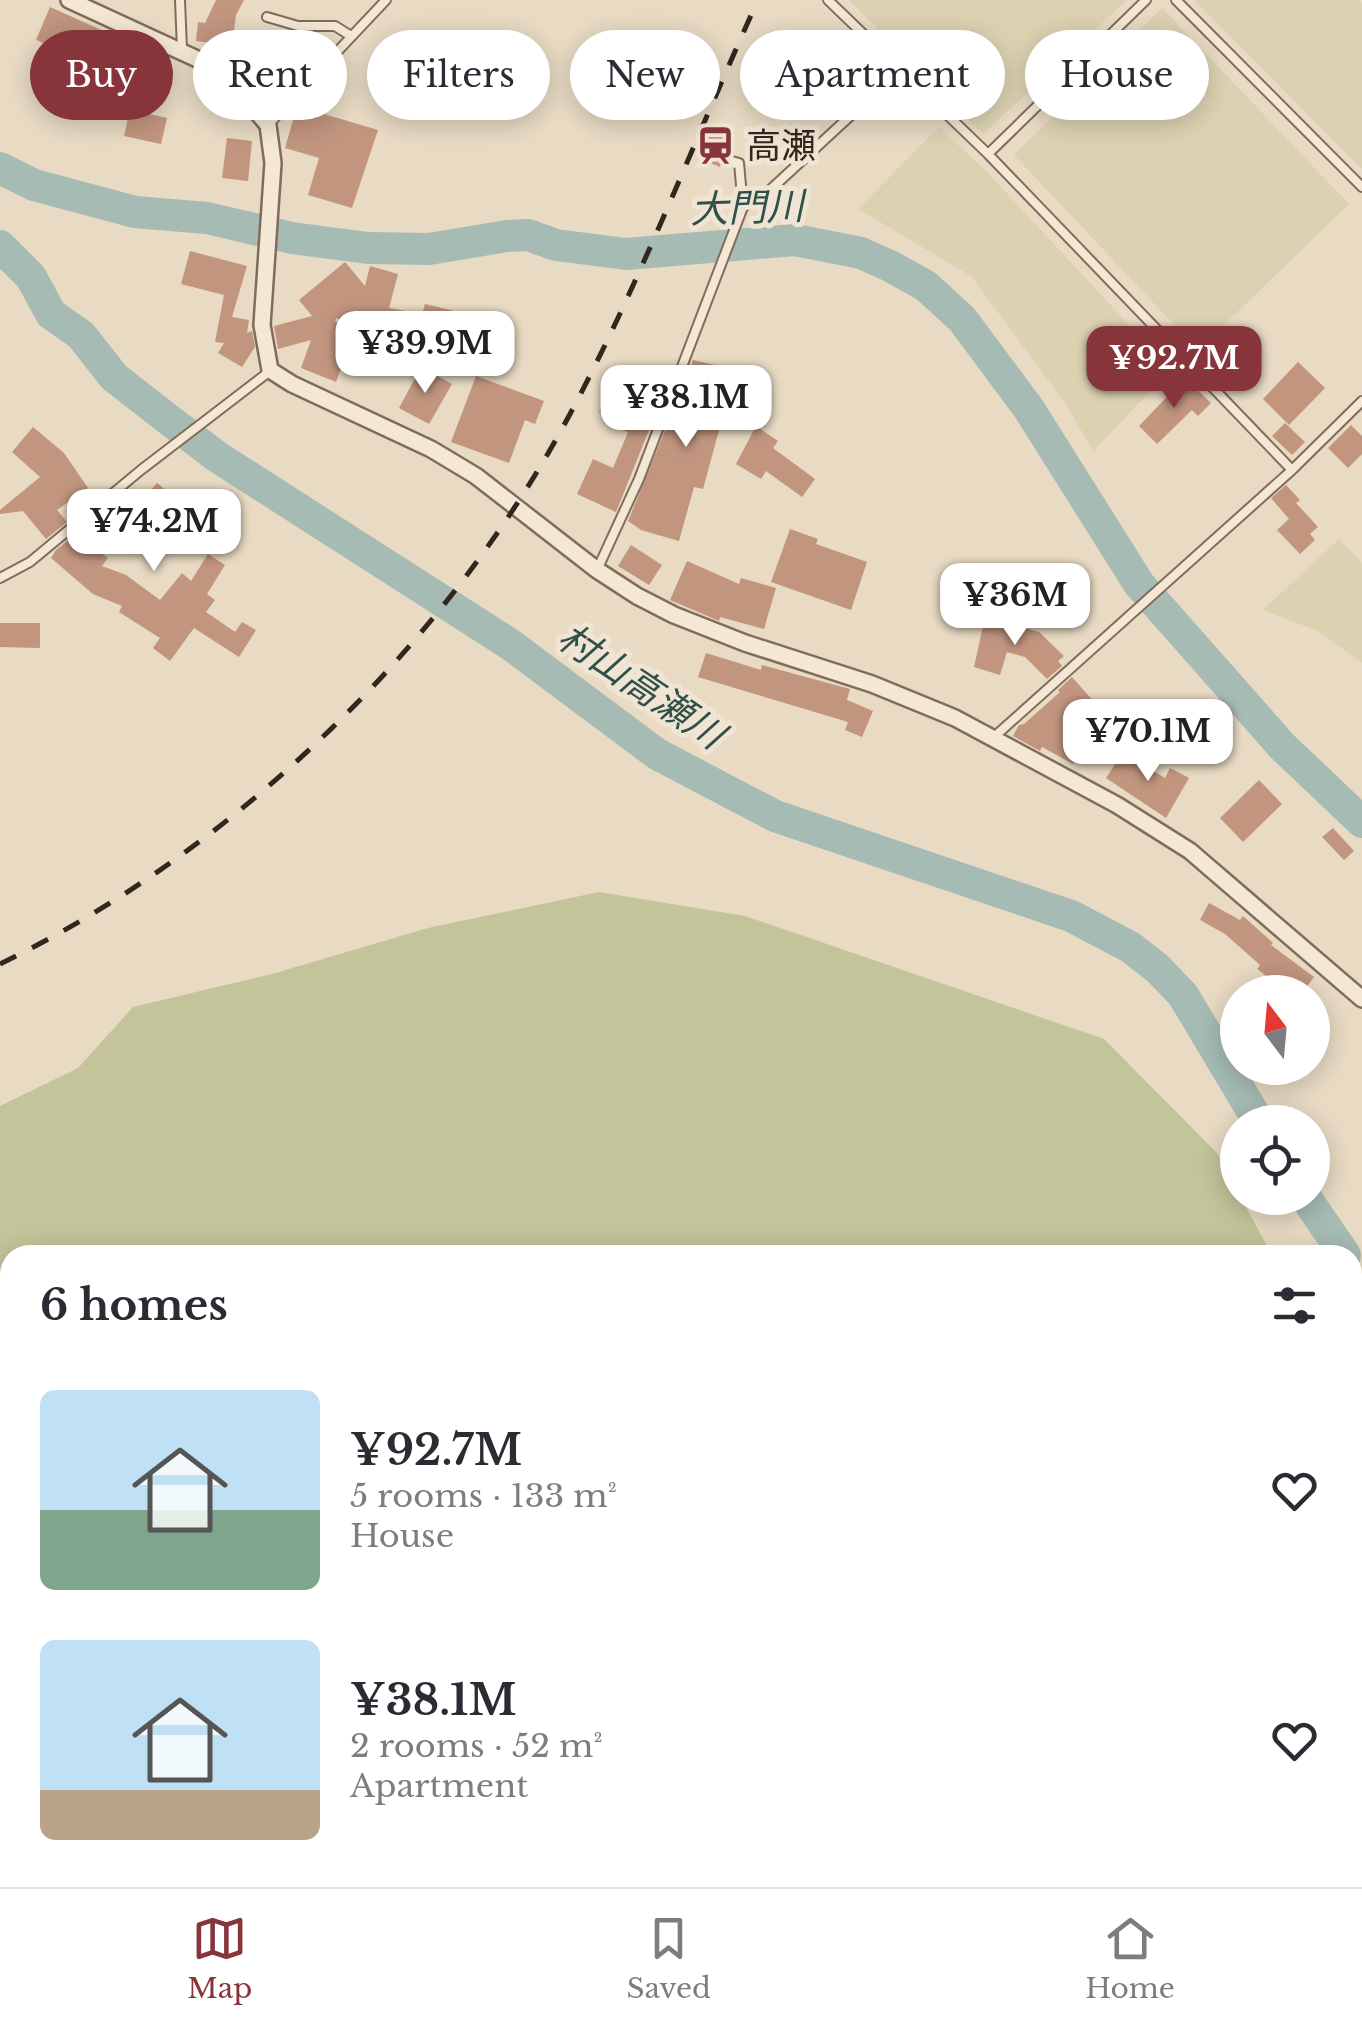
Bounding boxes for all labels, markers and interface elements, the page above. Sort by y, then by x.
chip: Buy [30,30,173,120]
chip: Rent [193,30,347,120]
chip: Filters [367,30,550,120]
chip: New [570,30,720,120]
chip: Apartment [740,30,1005,120]
chip: House [1025,30,1209,120]
place label: 高瀬 [746,124,816,167]
station icon: 高瀬 [695,125,737,167]
water label: 大門川 [689,182,809,233]
pin: ¥39.9M [344,311,506,396]
text: ¥39.9M [358,323,492,363]
pin: ¥92.7M [1093,326,1255,411]
text: ¥92.7M [1108,338,1240,378]
pin: ¥38.1M [605,365,767,450]
text: ¥38.1M [623,377,749,417]
pin: ¥74.2M [73,489,235,574]
text: ¥74.2M [89,501,219,541]
pin: ¥36M [956,563,1074,648]
text: ¥36M [962,575,1068,615]
water label: 村山高瀬川 [549,613,736,760]
pin: ¥70.1M [1067,699,1229,784]
text: ¥70.1M [1085,711,1211,751]
north arrow [1220,975,1330,1085]
map controls [1220,975,1330,1215]
button: locate [1220,1105,1330,1215]
icon: filters [1267,1278,1322,1333]
text: 6 homes [40,1279,228,1331]
text: ¥92.7M [350,1424,522,1476]
icon: home [120,1430,240,1550]
icon: heart [1267,1463,1322,1518]
text: 5 rooms · 133 m² [350,1476,617,1516]
text: House [350,1516,454,1556]
text: ¥38.1M [350,1674,517,1726]
icon: home [120,1680,240,1800]
icon: heart [1267,1713,1322,1768]
text: 2 rooms · 52 m² [350,1726,603,1766]
text: Apartment [350,1766,528,1806]
tab: Map [187,1911,252,2006]
tab: Saved [627,1911,711,2006]
tab: Home [1085,1911,1175,2006]

